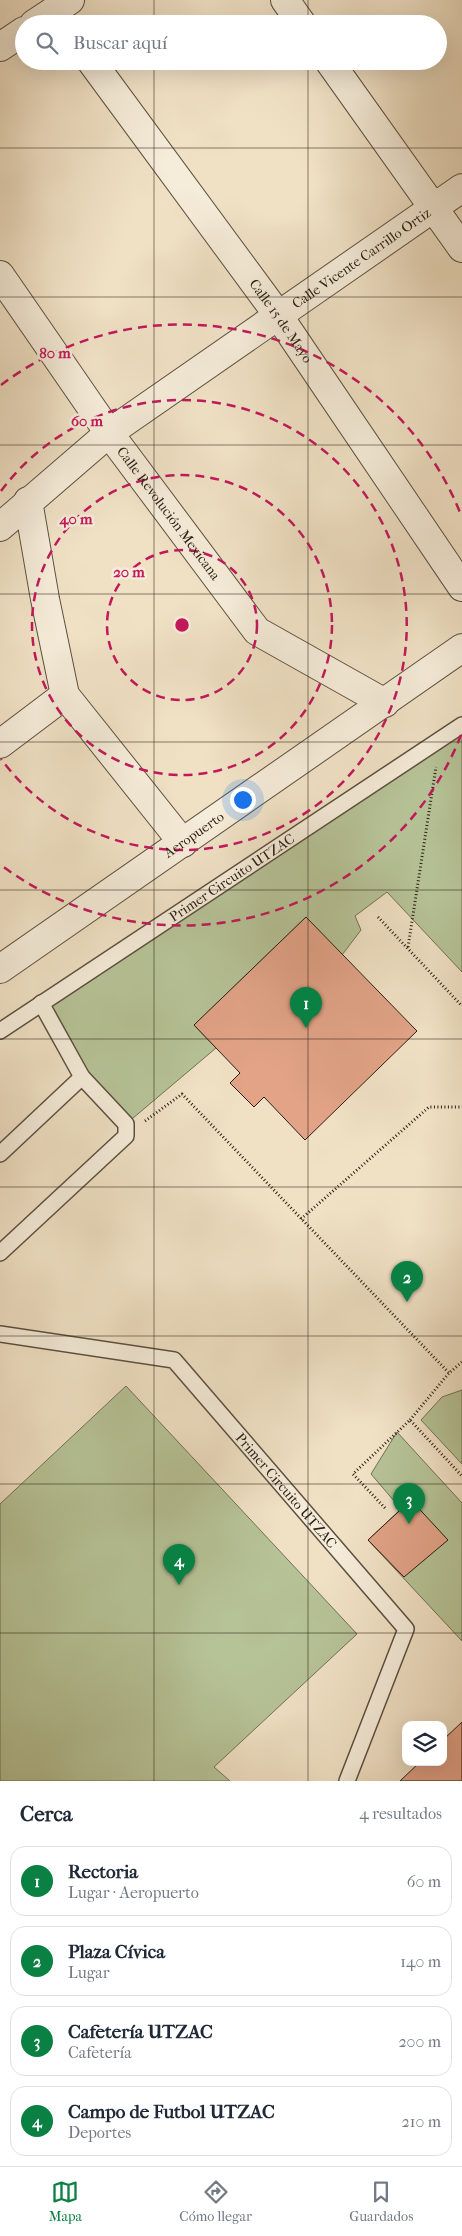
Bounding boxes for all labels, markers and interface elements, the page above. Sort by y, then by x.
search box [15,15,447,70]
icon: search [33,29,61,57]
text: Buscar aquí [73,32,167,54]
street label: Calle Vicente Carrillo Ortiz [289,204,434,312]
street label: Calle 15 de Mayo [246,276,316,366]
text: 80 m [39,344,71,362]
text: 60 m [71,412,104,430]
street label: Calle Revolución Mexicana [114,443,225,584]
text: 40 m [59,510,93,528]
text: 20 m [113,563,145,581]
centre of rings [173,616,191,634]
your location [230,787,256,813]
street label: Aeropuerto [160,808,227,862]
street label: Primer Circuito UTZAC [166,830,298,925]
pin: 1 [290,987,322,1028]
pin: 2 [391,1261,423,1302]
street label: Primer Circuito UTZAC [232,1429,341,1551]
pin: 3 [393,1483,425,1524]
pin: 4 [163,1544,195,1585]
map controls [402,1721,447,1766]
button: layers [402,1721,447,1766]
text: Cerca [20,1802,72,1826]
text: 4 resultados [359,1804,442,1823]
text: Rectoria [68,1861,138,1883]
text: 1 [34,1872,40,1891]
text: 60 m [407,1872,441,1891]
text: Lugar · Aeropuerto [68,1883,199,1902]
text: Plaza Cívica [68,1941,165,1963]
text: 2 [33,1952,41,1971]
text: 140 m [400,1952,441,1971]
text: Lugar [68,1963,109,1982]
text: Cafetería UTZAC [68,2021,213,2043]
text: 3 [34,2032,40,2051]
text: 200 m [398,2032,441,2051]
text: Cafetería [68,2043,132,2062]
text: Campo de Futbol UTZAC [68,2101,275,2123]
text: 4 [32,2112,42,2131]
text: 210 m [402,2112,441,2131]
text: Deportes [68,2123,131,2142]
tab: Mapa [49,2178,82,2225]
tab: Cómo llegar [179,2178,252,2225]
tab: Guardados [349,2178,413,2225]

